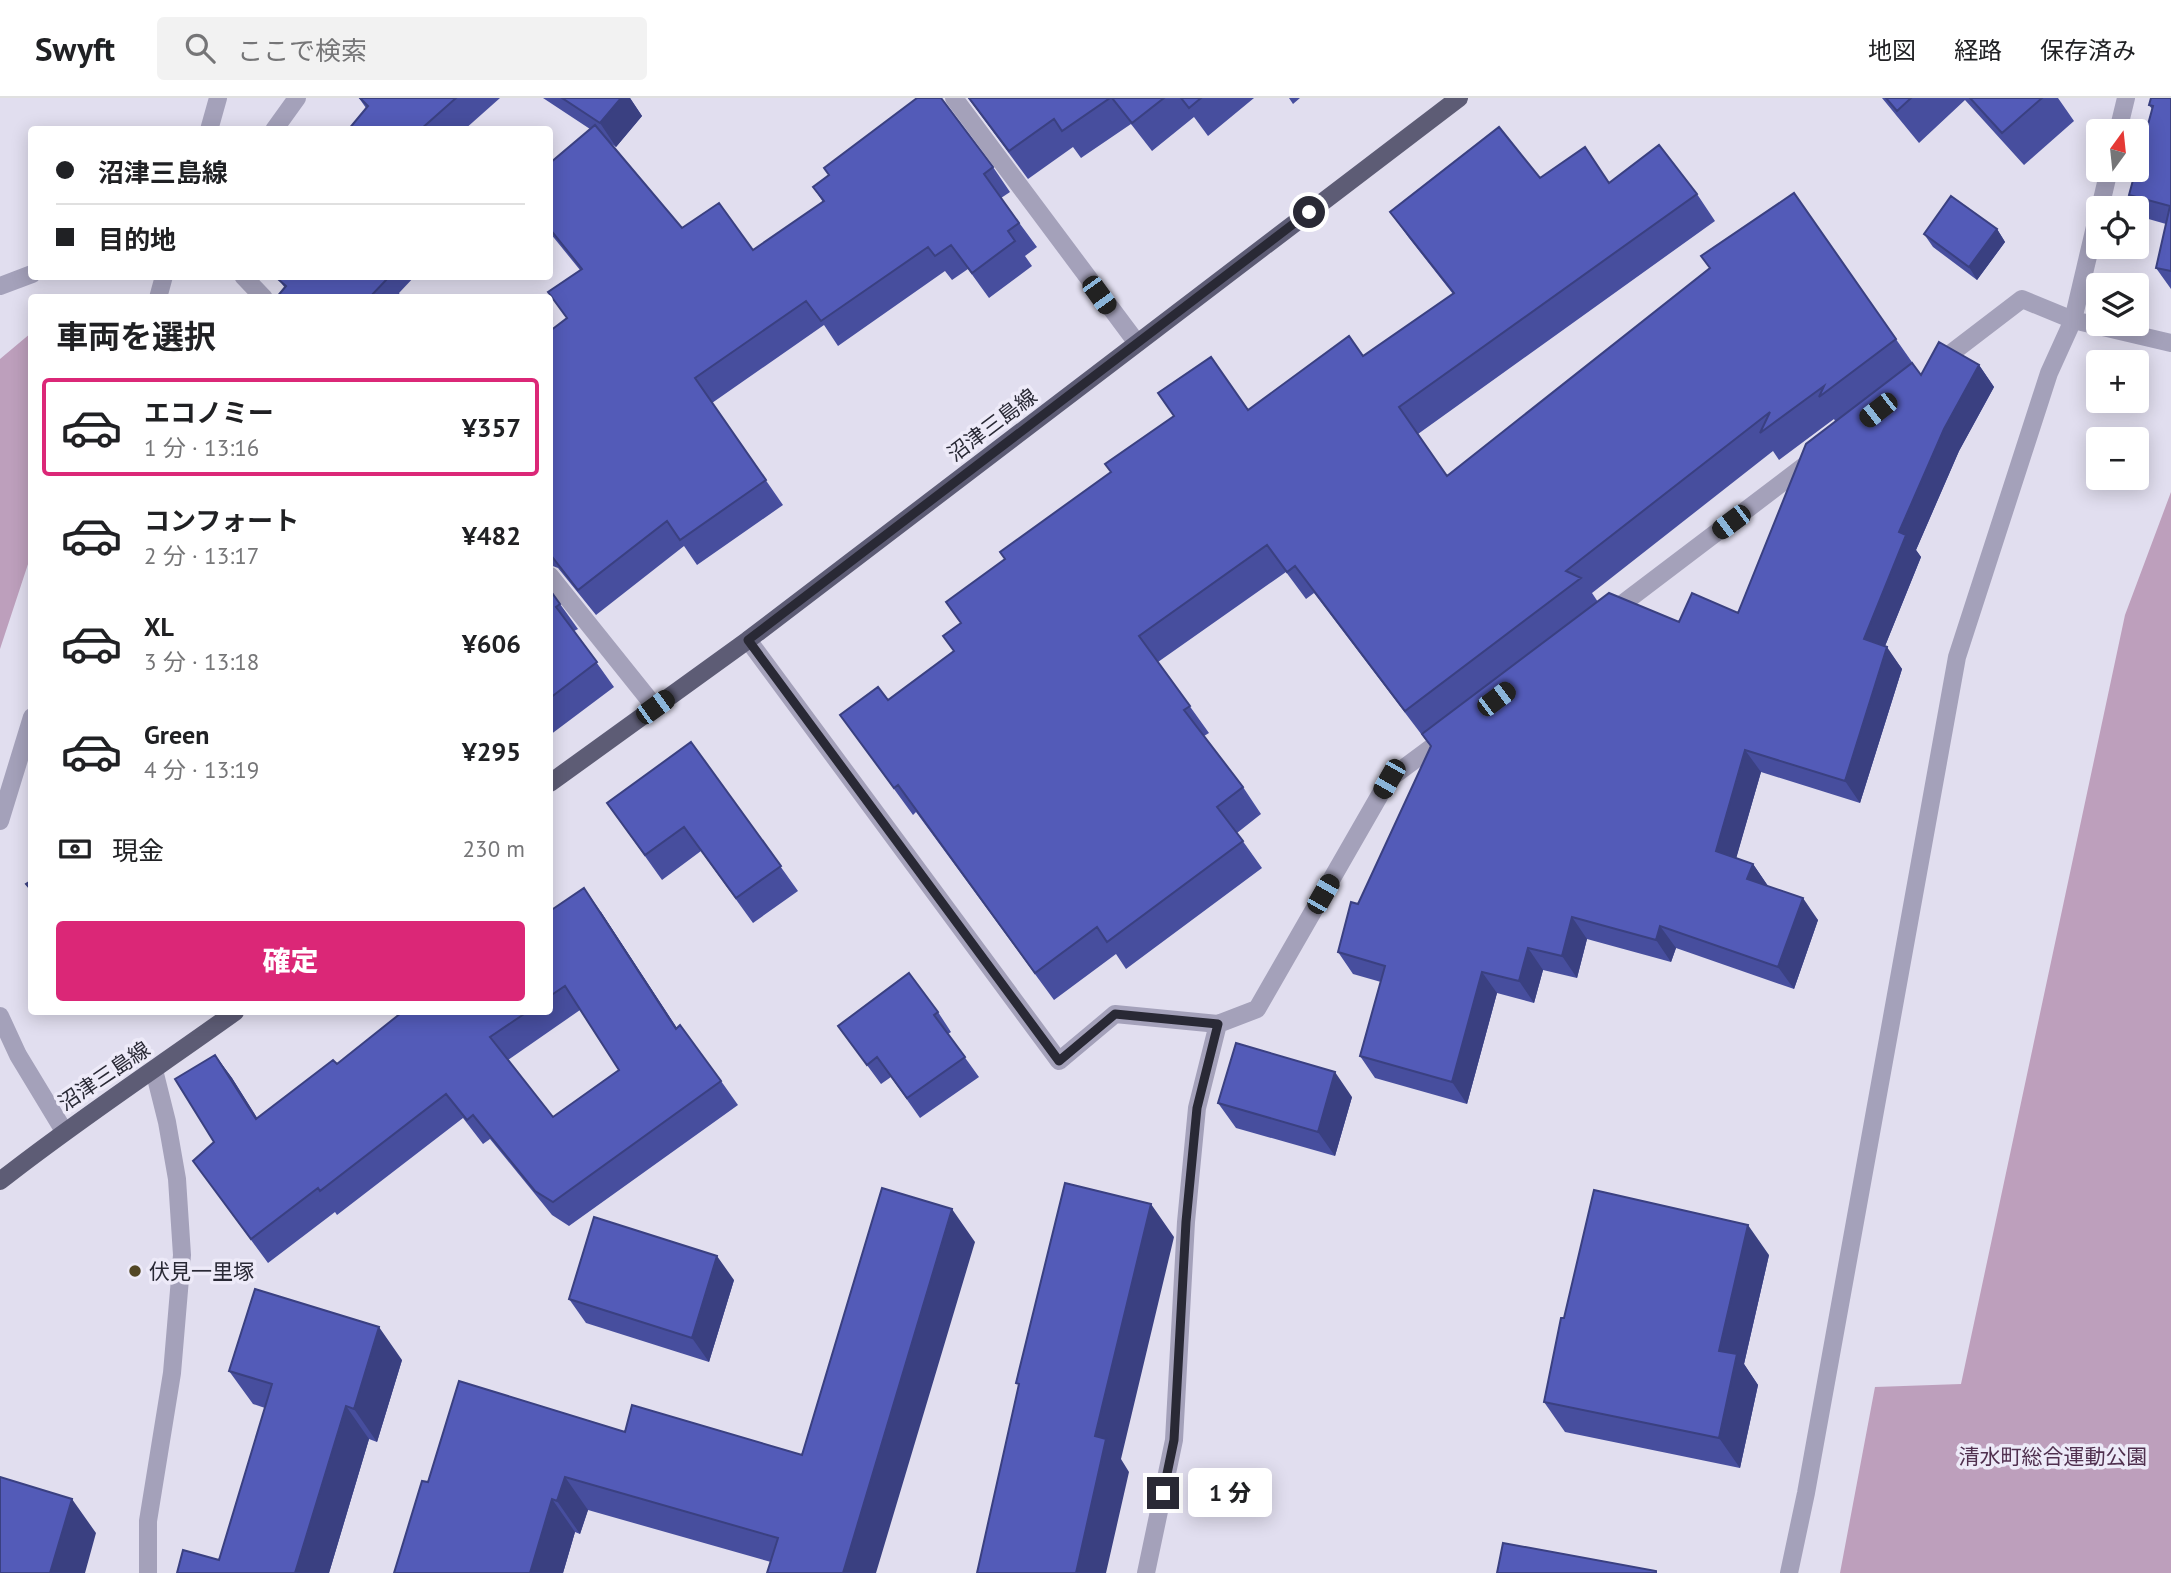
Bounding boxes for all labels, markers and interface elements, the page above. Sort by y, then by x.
search box [157,17,647,80]
text: Swyft [35,27,115,70]
icon: search [181,29,219,67]
text: ここで検索 [237,34,367,67]
text: 地図 [1868,35,1916,66]
text: 経路 [1954,35,2002,66]
text: 保存済み [2040,35,2136,66]
north arrow [2086,119,2149,182]
map controls [2086,119,2149,490]
text: 沼津三島線 [98,156,228,189]
route start [1293,196,1325,228]
button: locate [2086,196,2149,259]
text: 目的地 [98,223,176,256]
car [1079,272,1120,318]
button: layers [2086,273,2149,336]
text: 車両を選択 [56,315,216,357]
button: + [2086,350,2149,413]
street label: 沼津三島線 [942,383,1042,467]
car [1855,389,1902,431]
icon: car [60,396,123,459]
text: エコノミー [144,396,274,429]
text: ¥357 [462,411,521,444]
button: − [2086,427,2149,490]
text: 1 分 · 13:16 [144,433,259,462]
car [1708,501,1755,543]
icon: car [60,504,123,567]
text: コンフォート [144,504,299,537]
text: ¥482 [462,519,521,552]
text: 2 分 · 13:17 [144,541,259,570]
text: XL [144,610,174,643]
icon: car [60,612,123,675]
text: ¥606 [462,627,521,660]
text: 3 分 · 13:18 [144,647,259,676]
car [1473,678,1520,720]
car [632,686,679,728]
text: Green [144,718,209,751]
icon: car [60,720,123,783]
text: ¥295 [462,735,521,768]
text: 4 分 · 13:19 [144,755,259,784]
car [1370,756,1409,802]
icon: cash [56,830,94,868]
text: 現金 [112,834,164,867]
text: 230 m [463,834,525,863]
car [1304,871,1343,917]
button: 確定 [56,921,525,1001]
street label: 沼津三島線 [53,1035,155,1117]
place label: 伏見一里塚 [149,1258,254,1285]
marker: 伏見一里塚 [127,1263,143,1279]
park label: 清水町総合運動公園 [1959,1443,2148,1470]
callout: 1 分 [1188,1468,1272,1518]
route end [1147,1477,1179,1509]
text: 1 分 [1209,1478,1251,1507]

